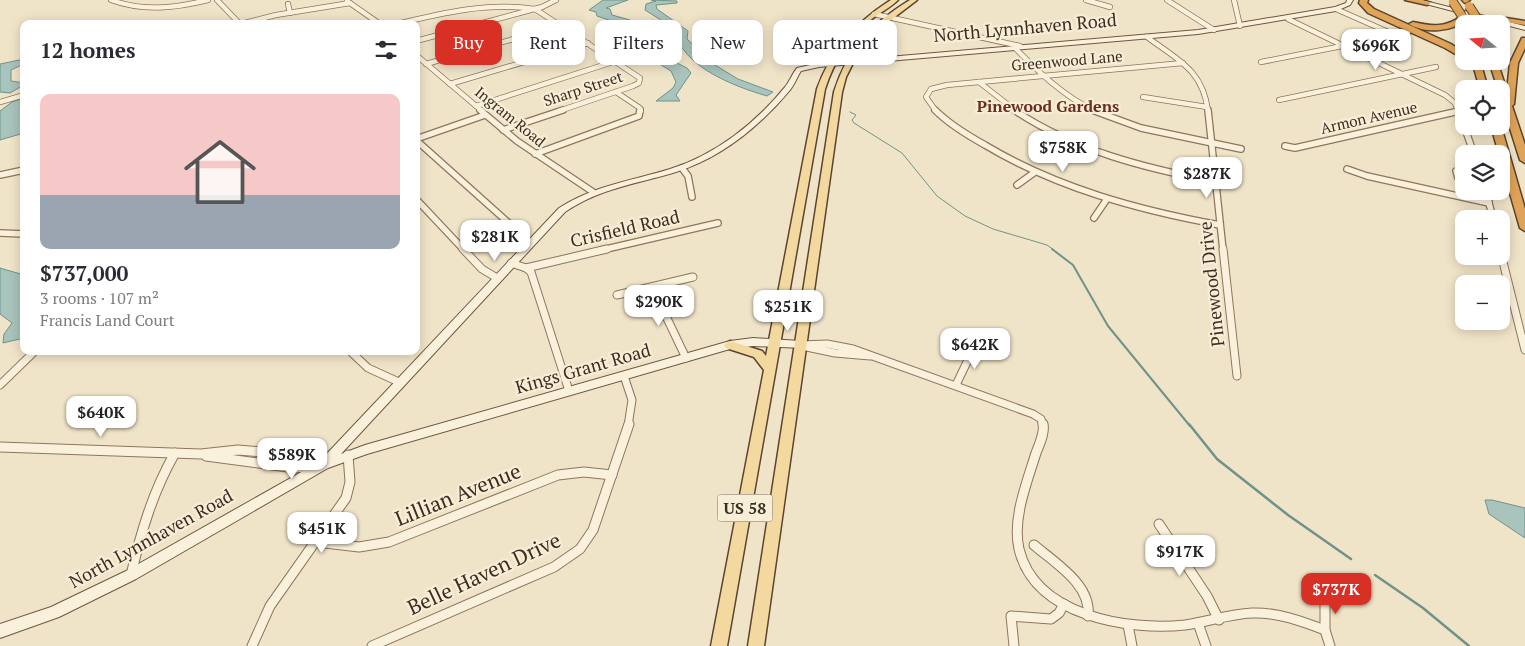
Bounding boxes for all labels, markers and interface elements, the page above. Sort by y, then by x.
street label: North Lynnhaven Road [932,7,1118,47]
north arrow [1455,15,1510,70]
map controls [1455,15,1510,330]
chip: Buy [435,20,502,65]
chip: Rent [512,20,585,65]
chip: Filters [595,20,682,65]
chip: New [692,20,763,65]
chip: Apartment [773,20,897,65]
pin: $696K [1341,28,1411,71]
text: $696K [1352,34,1400,56]
text: 12 homes [40,36,136,64]
icon: filters [372,36,400,64]
street label: Greenwood Lane [1010,45,1123,75]
street label: Sharp Street [540,66,625,110]
button: locate [1455,80,1510,135]
street label: Ingram Road [471,82,550,151]
district label: Pinewood Gardens [977,95,1119,117]
street label: Armon Avenue [1318,96,1419,138]
icon: home [175,127,265,217]
pin: $758K [1028,130,1098,173]
text: $758K [1039,136,1087,158]
button: layers [1455,145,1510,200]
pin: $287K [1172,156,1242,199]
text: $287K [1183,162,1231,184]
street label: Crisfield Road [568,204,682,252]
button: + [1455,210,1510,265]
pin: $281K [460,220,530,262]
street label: Pinewood Drive [1192,220,1230,348]
text: $281K [471,225,519,247]
text: $737,000 [40,259,128,287]
button: − [1455,275,1510,330]
pin: $290K [624,284,694,327]
text: 3 rooms · 107 m² [40,287,159,309]
text: $290K [635,290,683,312]
pin: $251K [753,290,823,332]
text: $251K [764,295,812,317]
text: Francis Land Court [40,309,175,331]
pin: $642K [940,328,1010,370]
text: $642K [951,333,999,355]
street label: Kings Grant Road [512,337,653,399]
pin: $640K [66,396,136,438]
text: $640K [77,401,125,423]
pin: $589K [257,438,327,480]
text: $589K [268,443,316,465]
street label: Lillian Avenue [391,456,525,532]
street label: North Lynnhaven Road [64,483,237,593]
road number: US 58 [718,494,772,522]
pin: $451K [287,512,357,554]
text: $451K [298,517,346,539]
street label: Belle Haven Drive [402,525,565,621]
pin: $917K [1145,534,1215,577]
text: $917K [1156,540,1204,562]
pin: $737K [1301,572,1371,615]
text: $737K [1312,578,1360,600]

